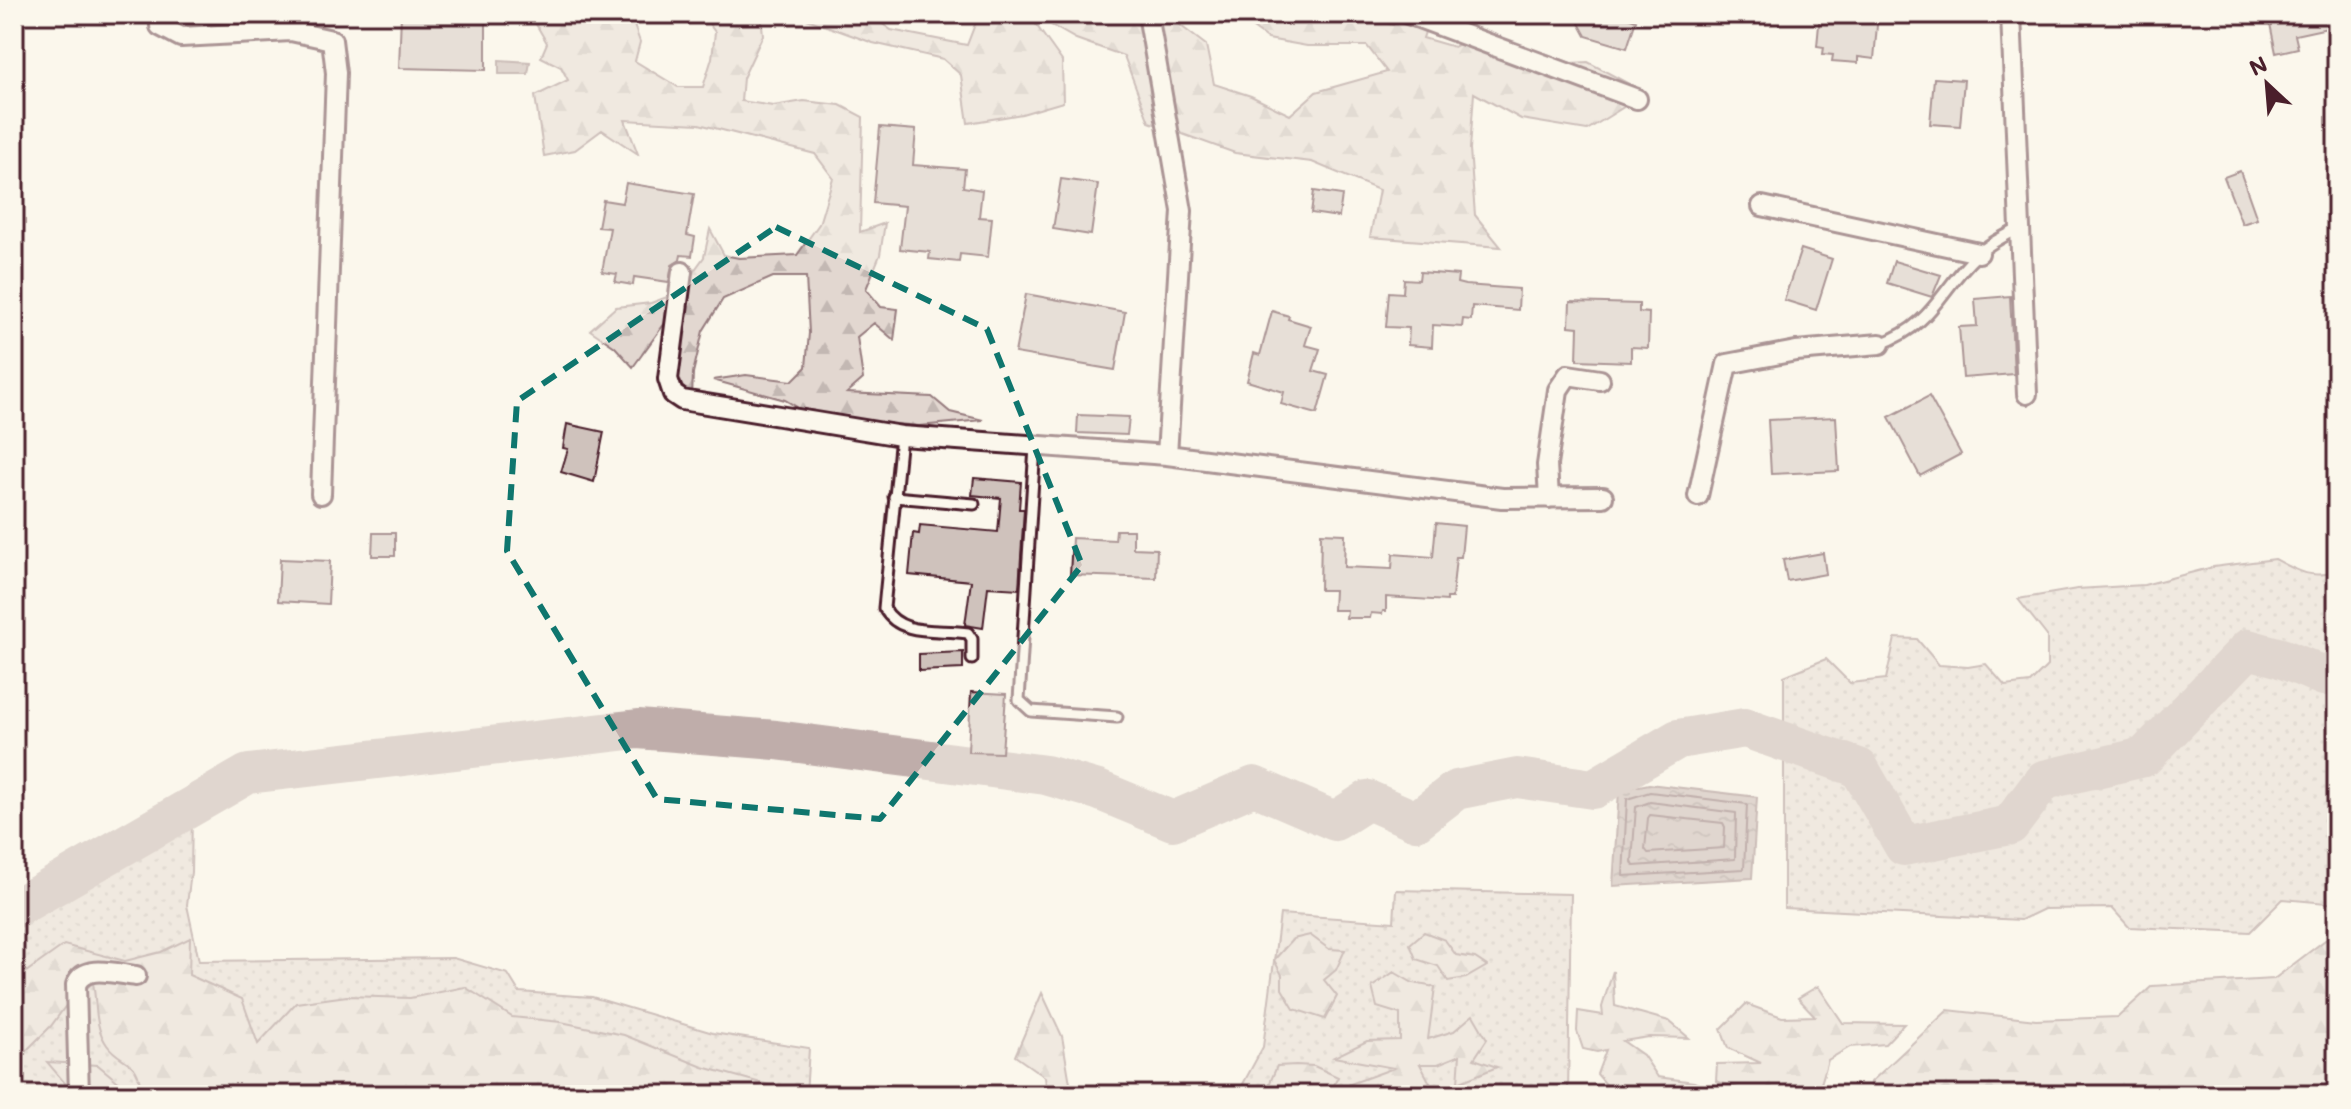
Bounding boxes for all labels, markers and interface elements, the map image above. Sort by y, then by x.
north arrow [2227,44,2307,124]
text: N [2244,49,2272,82]

